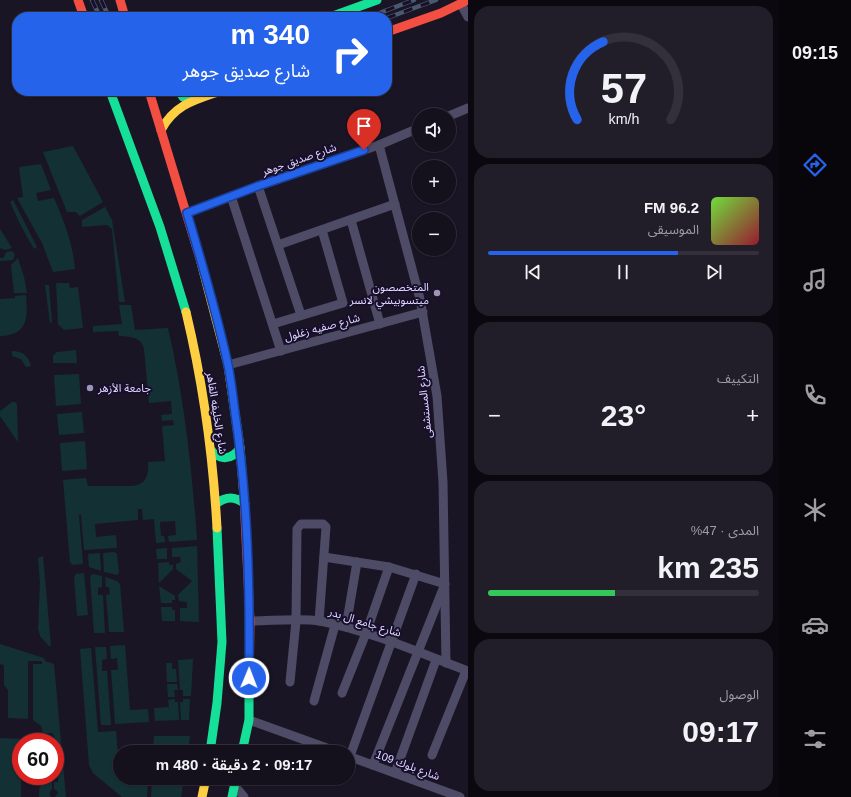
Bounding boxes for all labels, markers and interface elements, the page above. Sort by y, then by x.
text: 340 m [231,19,310,50]
icon: right [324,28,376,80]
text: 09:15 [792,43,838,63]
text: شارع صديق جوهر [183,61,310,81]
text: 57 [600,65,647,112]
map controls [412,108,456,256]
button: sound [412,108,456,152]
pin [347,109,381,150]
text: km/h [608,111,639,127]
icon: arrive [353,115,375,137]
street label: شارع صديق جوهر [259,141,339,180]
icon: directions [801,151,829,179]
button: + [412,160,456,204]
text: 96.2 FM [644,199,699,216]
button: − [412,212,456,256]
text: الموسيقى [648,222,699,237]
icon: previous [522,261,544,283]
icon: pause [612,261,634,283]
icon: next [703,261,725,283]
icon: music [801,266,829,294]
place label: المتخصصون ميتسوبيشي لانسر [349,281,429,310]
marker: المتخصصون ميتسوبيشي لانسر [432,288,442,298]
street label: شارع صفيه زغلول [283,311,362,345]
street label: شارع المستشفى [414,365,436,439]
street label: شارع الخليفه القاهر [202,370,229,456]
text: التكييف [717,371,759,386]
icon: phone [801,381,829,409]
place label: جامعة الأزهر [97,382,151,395]
marker: جامعة الأزهر [85,383,95,393]
text: 23° [601,399,646,432]
text: − [488,403,501,428]
text: + [746,403,759,428]
icon: climate [801,496,829,524]
text: المدى · 47% [691,523,759,538]
text: 235 km [657,551,759,584]
street label: شارع جامع ال بدر [326,605,403,641]
icon: car [801,611,829,639]
position arrow [228,657,270,699]
text: الوصول [719,687,759,702]
text: 09:17 [682,715,759,748]
icon: filters [801,725,829,753]
speed limit sign: 60 [12,733,64,785]
street label: شارع بلوك 109 [374,748,442,784]
text: 09:17 · 2 دقيقة · 480 m [156,756,312,773]

